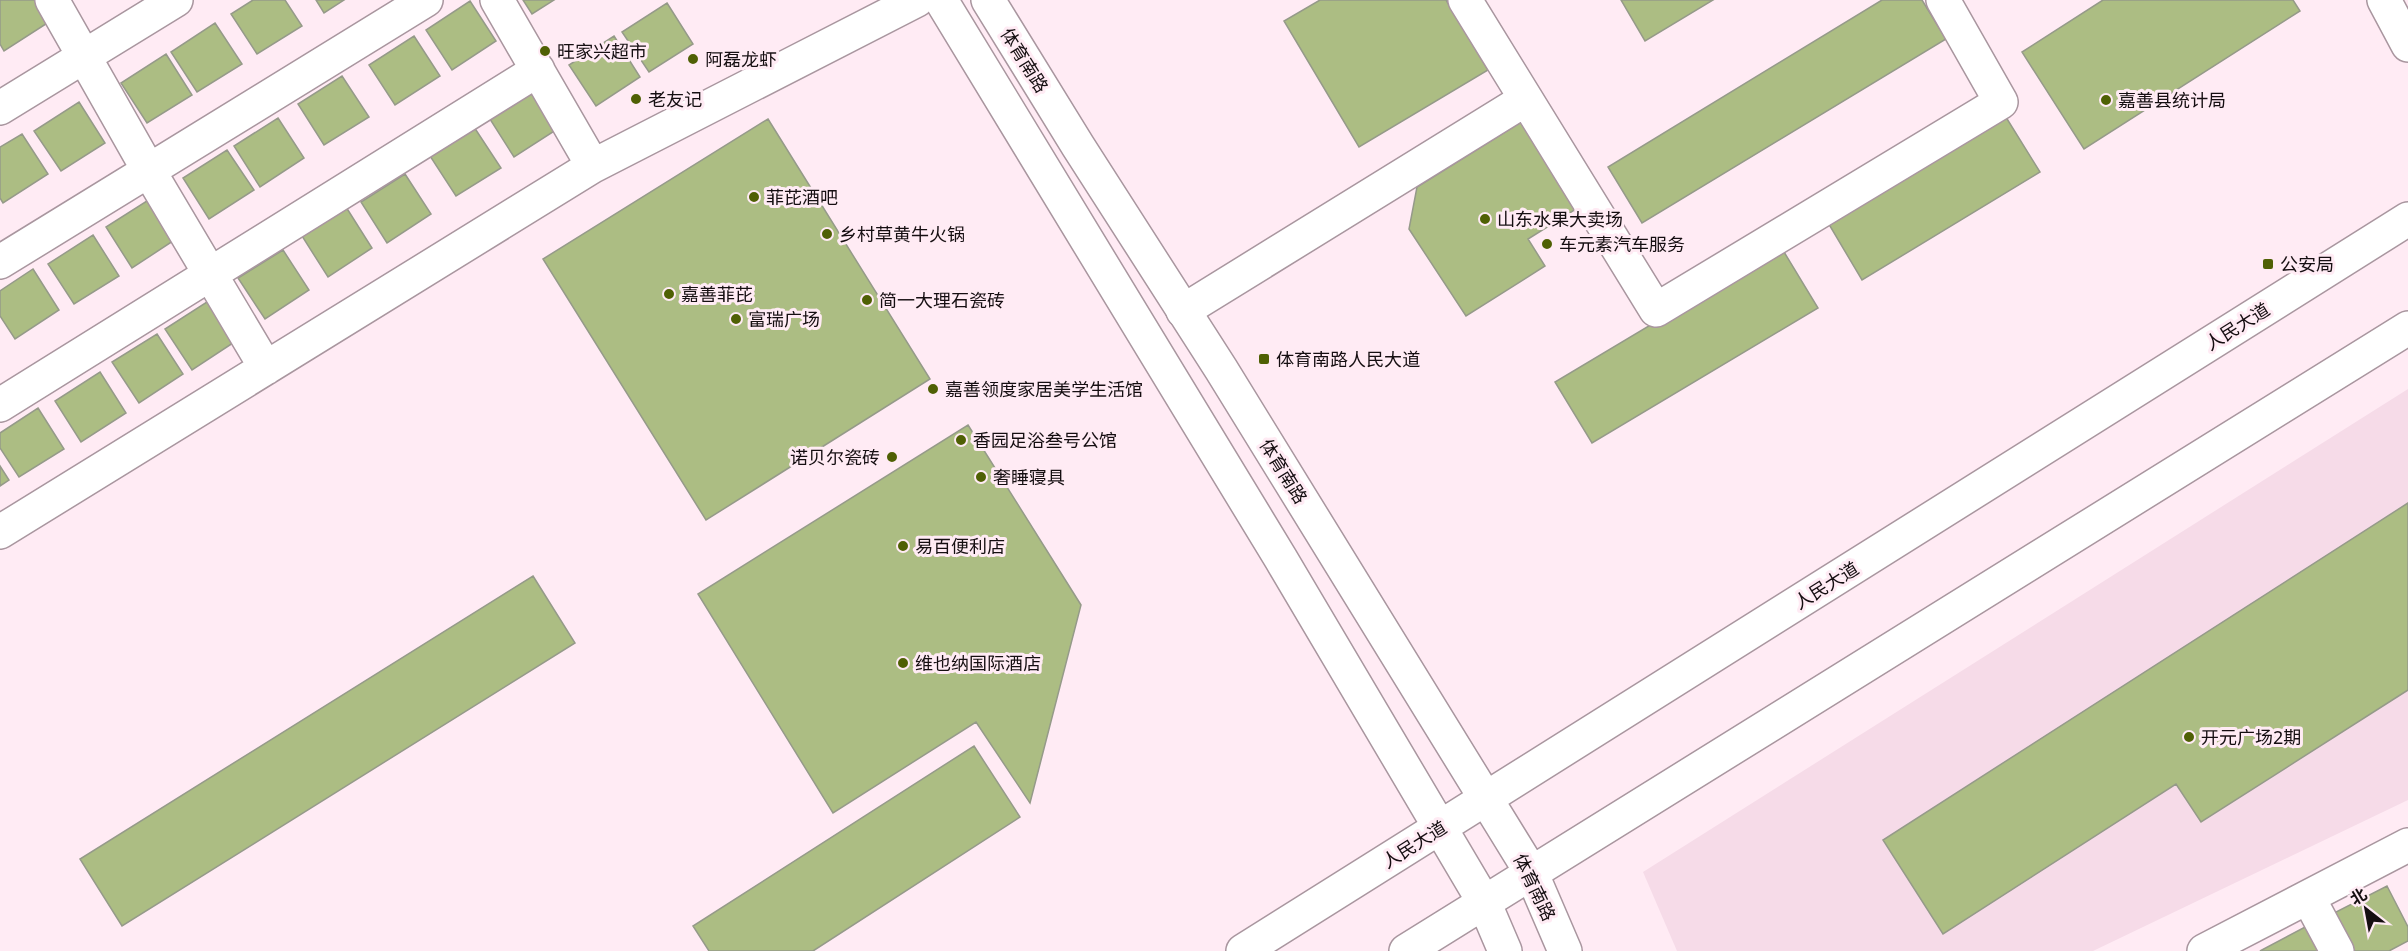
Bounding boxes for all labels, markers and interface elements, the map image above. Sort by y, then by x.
street label: 体育南路 [996,23,1054,97]
place label: 旺家兴超市 [557,39,647,63]
marker: 旺家兴超市 [538,44,552,58]
place label: 阿磊龙虾 [705,47,777,71]
marker: 阿磊龙虾 [686,52,700,66]
place label: 老友记 [648,87,702,111]
place label: 嘉善县统计局 [2118,88,2226,112]
marker: 老友记 [629,92,643,106]
marker: 嘉善县统计局 [2099,93,2113,107]
place label: 菲芘酒吧 [766,185,838,209]
marker: 菲芘酒吧 [747,190,761,204]
place label: 山东水果大卖场 [1497,207,1623,231]
marker: 山东水果大卖场 [1478,212,1492,226]
place label: 乡村草黄牛火锅 [839,222,965,246]
marker: 乡村草黄牛火锅 [820,227,834,241]
place label: 车元素汽车服务 [1559,232,1685,256]
marker: 车元素汽车服务 [1540,237,1554,251]
place label: 公安局 [2280,252,2334,276]
marker: 公安局 [2261,257,2275,271]
place label: 嘉善菲芘 [681,282,753,306]
marker: 嘉善菲芘 [662,287,676,301]
place label: 简一大理石瓷砖 [879,288,1005,312]
marker: 简一大理石瓷砖 [860,293,874,307]
street label: 人民大道 [2200,297,2274,355]
place label: 富瑞广场 [748,307,820,331]
marker: 富瑞广场 [729,312,743,326]
place label: 体育南路人民大道 [1276,347,1420,371]
marker: 体育南路人民大道 [1257,352,1271,366]
place label: 嘉善领度家居美学生活馆 [945,377,1143,401]
marker: 嘉善领度家居美学生活馆 [926,382,940,396]
place label: 香园足浴叁号公馆 [973,428,1117,452]
marker: 香园足浴叁号公馆 [954,433,968,447]
street label: 体育南路 [1255,434,1313,508]
place label: 诺贝尔瓷砖 [790,445,880,469]
marker: 诺贝尔瓷砖 [885,450,899,464]
place label: 奢睡寝具 [993,465,1065,489]
marker: 奢睡寝具 [974,470,988,484]
place label: 易百便利店 [915,534,1005,558]
marker: 易百便利店 [896,539,910,553]
street label: 人民大道 [1789,556,1863,614]
place label: 维也纳国际酒店 [915,651,1041,675]
marker: 维也纳国际酒店 [896,656,910,670]
place label: 开元广场2期 [2201,725,2301,749]
marker: 开元广场2期 [2182,730,2196,744]
street label: 人民大道 [1377,815,1451,873]
street label: 体育南路 [1508,849,1562,925]
north arrow [2336,879,2396,939]
text: 北 [2346,883,2371,910]

